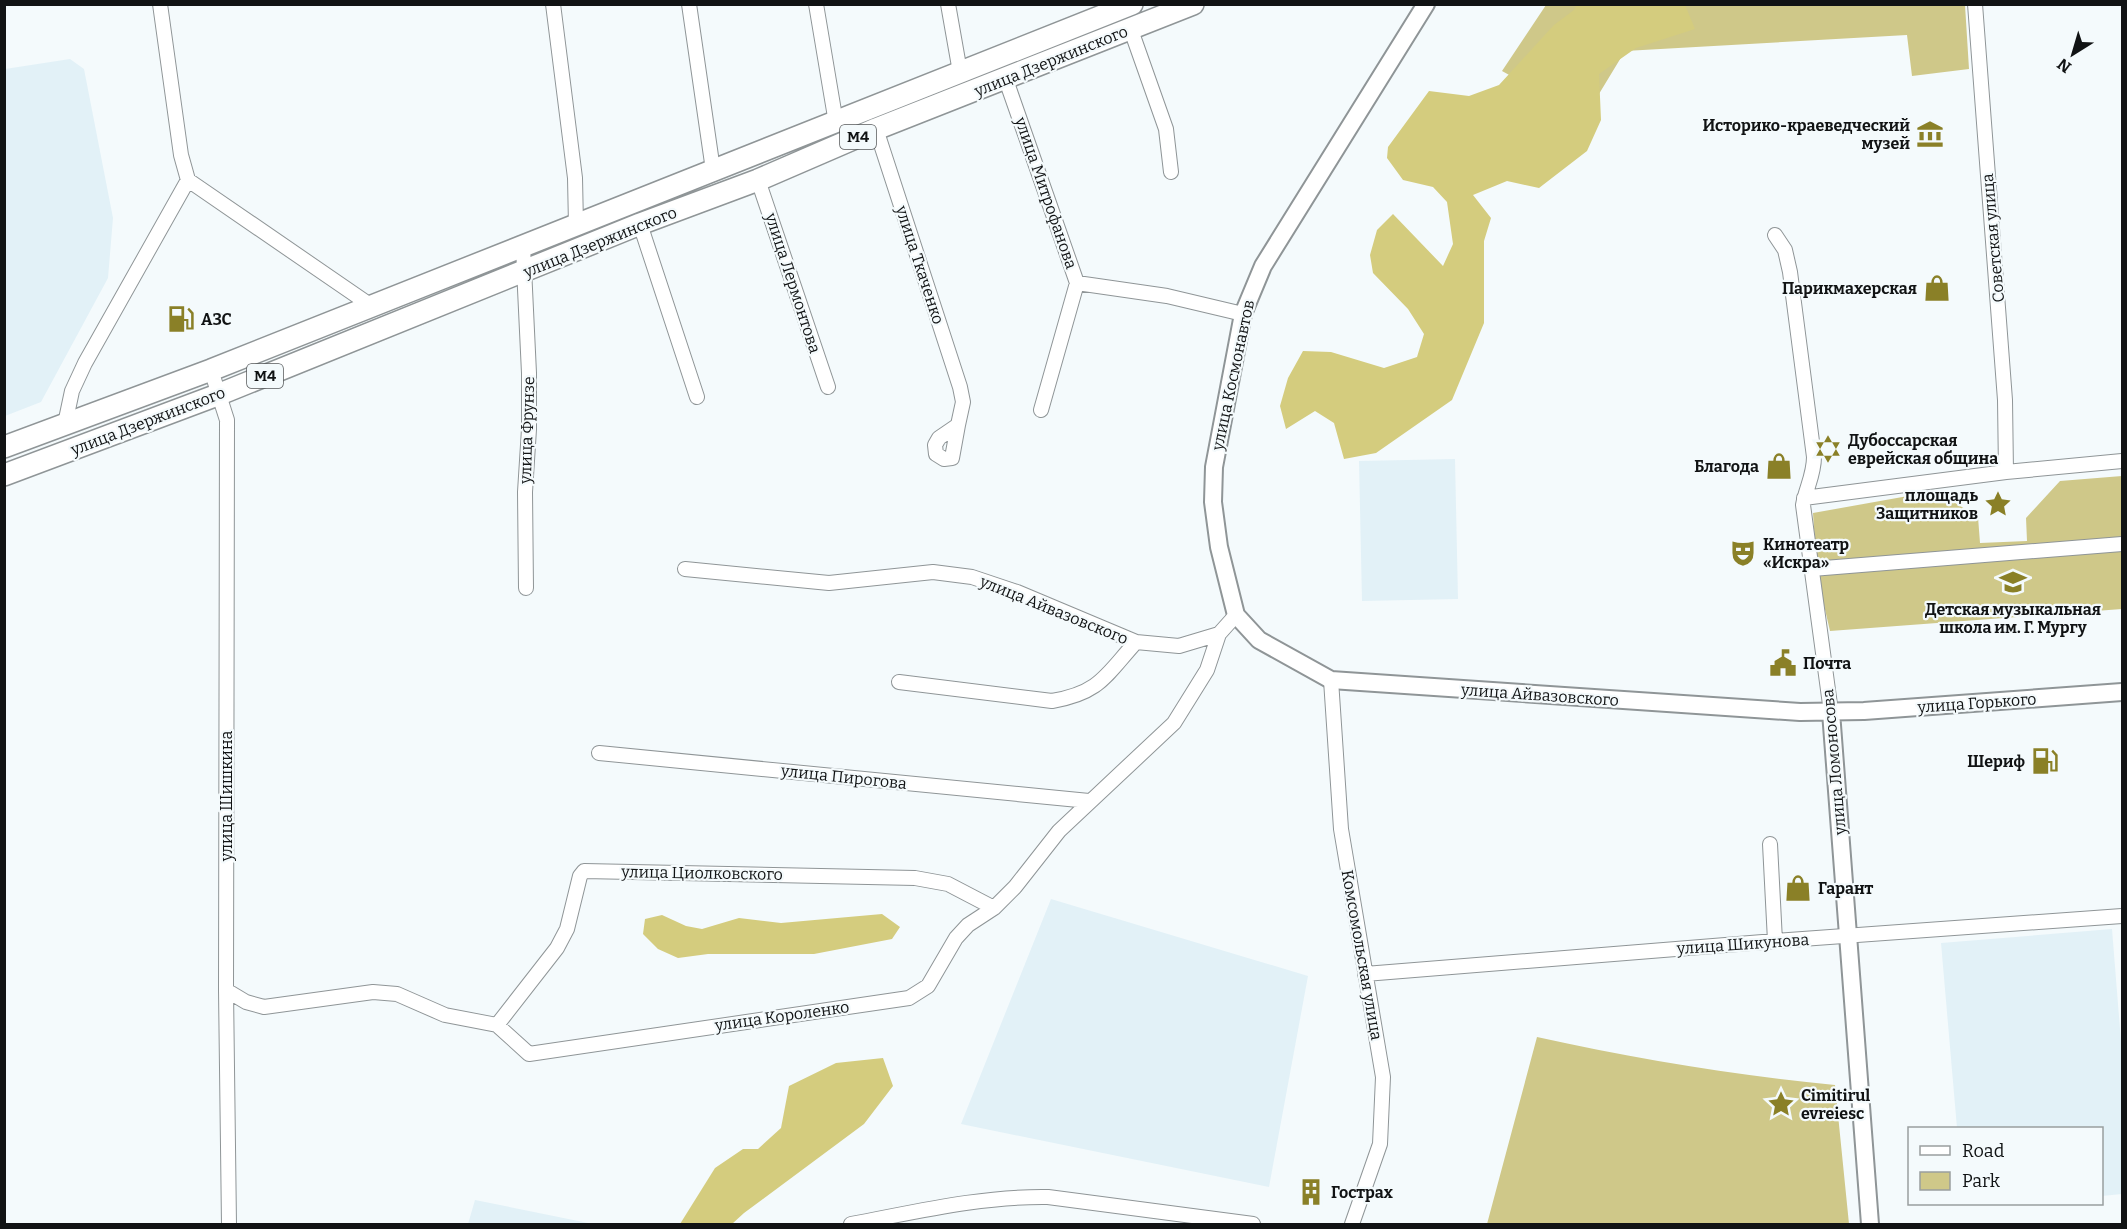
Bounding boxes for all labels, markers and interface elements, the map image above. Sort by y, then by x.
street label: улица Дзержинского [971,22,1130,101]
north arrow [2043,24,2103,84]
text: N [2054,54,2075,77]
street label: улица Митрофанова [1011,114,1081,272]
place label: Историко-краеведческий музей [1702,116,1910,153]
museum icon: Историко-краеведческий музей [1915,119,1945,149]
road number: M4 [840,125,876,149]
street label: Советская улица [1978,172,2008,303]
street label: улица Ткаченко [892,202,948,327]
street label: улица Дзержинского [520,203,679,282]
street label: улица Лермонтова [761,210,825,356]
shop icon: Парикмахерская [1922,273,1952,303]
place label: Парикмахерская [1782,279,1917,298]
street label: улица Космонавтов [1208,298,1258,453]
fuel station icon: АЗС [166,304,196,334]
place label: АЗС [201,310,232,329]
road number: M4 [247,364,283,388]
street label: улица Фрунзе [516,376,538,485]
street label: улица Дзержинского [67,383,228,460]
place label: Дубоссарская еврейская община [1848,431,1998,468]
synagogue icon: Дубоссарская еврейская община [1813,434,1843,464]
shop icon: Благода [1764,451,1794,481]
place label: Благода [1694,457,1759,476]
place label: площадь Защитников [1876,486,1978,523]
place icon: площадь Защитников [1983,489,2013,519]
place label: Кинотеатр «Искра» [1763,535,1849,572]
theatre icon: Кинотеатр «Искра» [1728,538,1758,568]
school or university icon: Детская музыкальная школа им. Г. Мургу [1998,567,2028,597]
street label: улица Айвазовского [976,571,1131,648]
place label: Детская музыкальная школа им. Г. Мургу [1925,600,2101,637]
public building icon: Почта [1768,648,1798,678]
place label: Почта [1803,654,1851,673]
street label: улица Айвазовского [1459,680,1620,710]
street label: улица Ломоносова [1818,688,1850,837]
street label: улица Горького [1916,689,2037,717]
street label: улица Шишкина [217,731,236,862]
fuel station icon: Шериф [2030,746,2060,776]
place label: Шериф [1967,752,2026,771]
street label: улица Пирогова [779,761,908,793]
street label: улица Циолковского [620,862,783,884]
street label: Комсомольская улица [1338,868,1386,1042]
shop icon: Гарант [1783,873,1813,903]
place label: Гарант [1818,879,1874,898]
street label: улица Шикунова [1675,930,1810,958]
street label: улица Короленко [713,997,850,1035]
place label: Cimitirul evreiesc [1801,1086,1870,1123]
place icon: Cimitirul evreiesc [1766,1089,1796,1119]
legend [1908,1127,2103,1205]
text: Road [1962,1140,2005,1162]
text: Park [1962,1170,2001,1192]
building icon: Гострах [1296,1177,1326,1207]
place label: Гострах [1331,1183,1393,1202]

